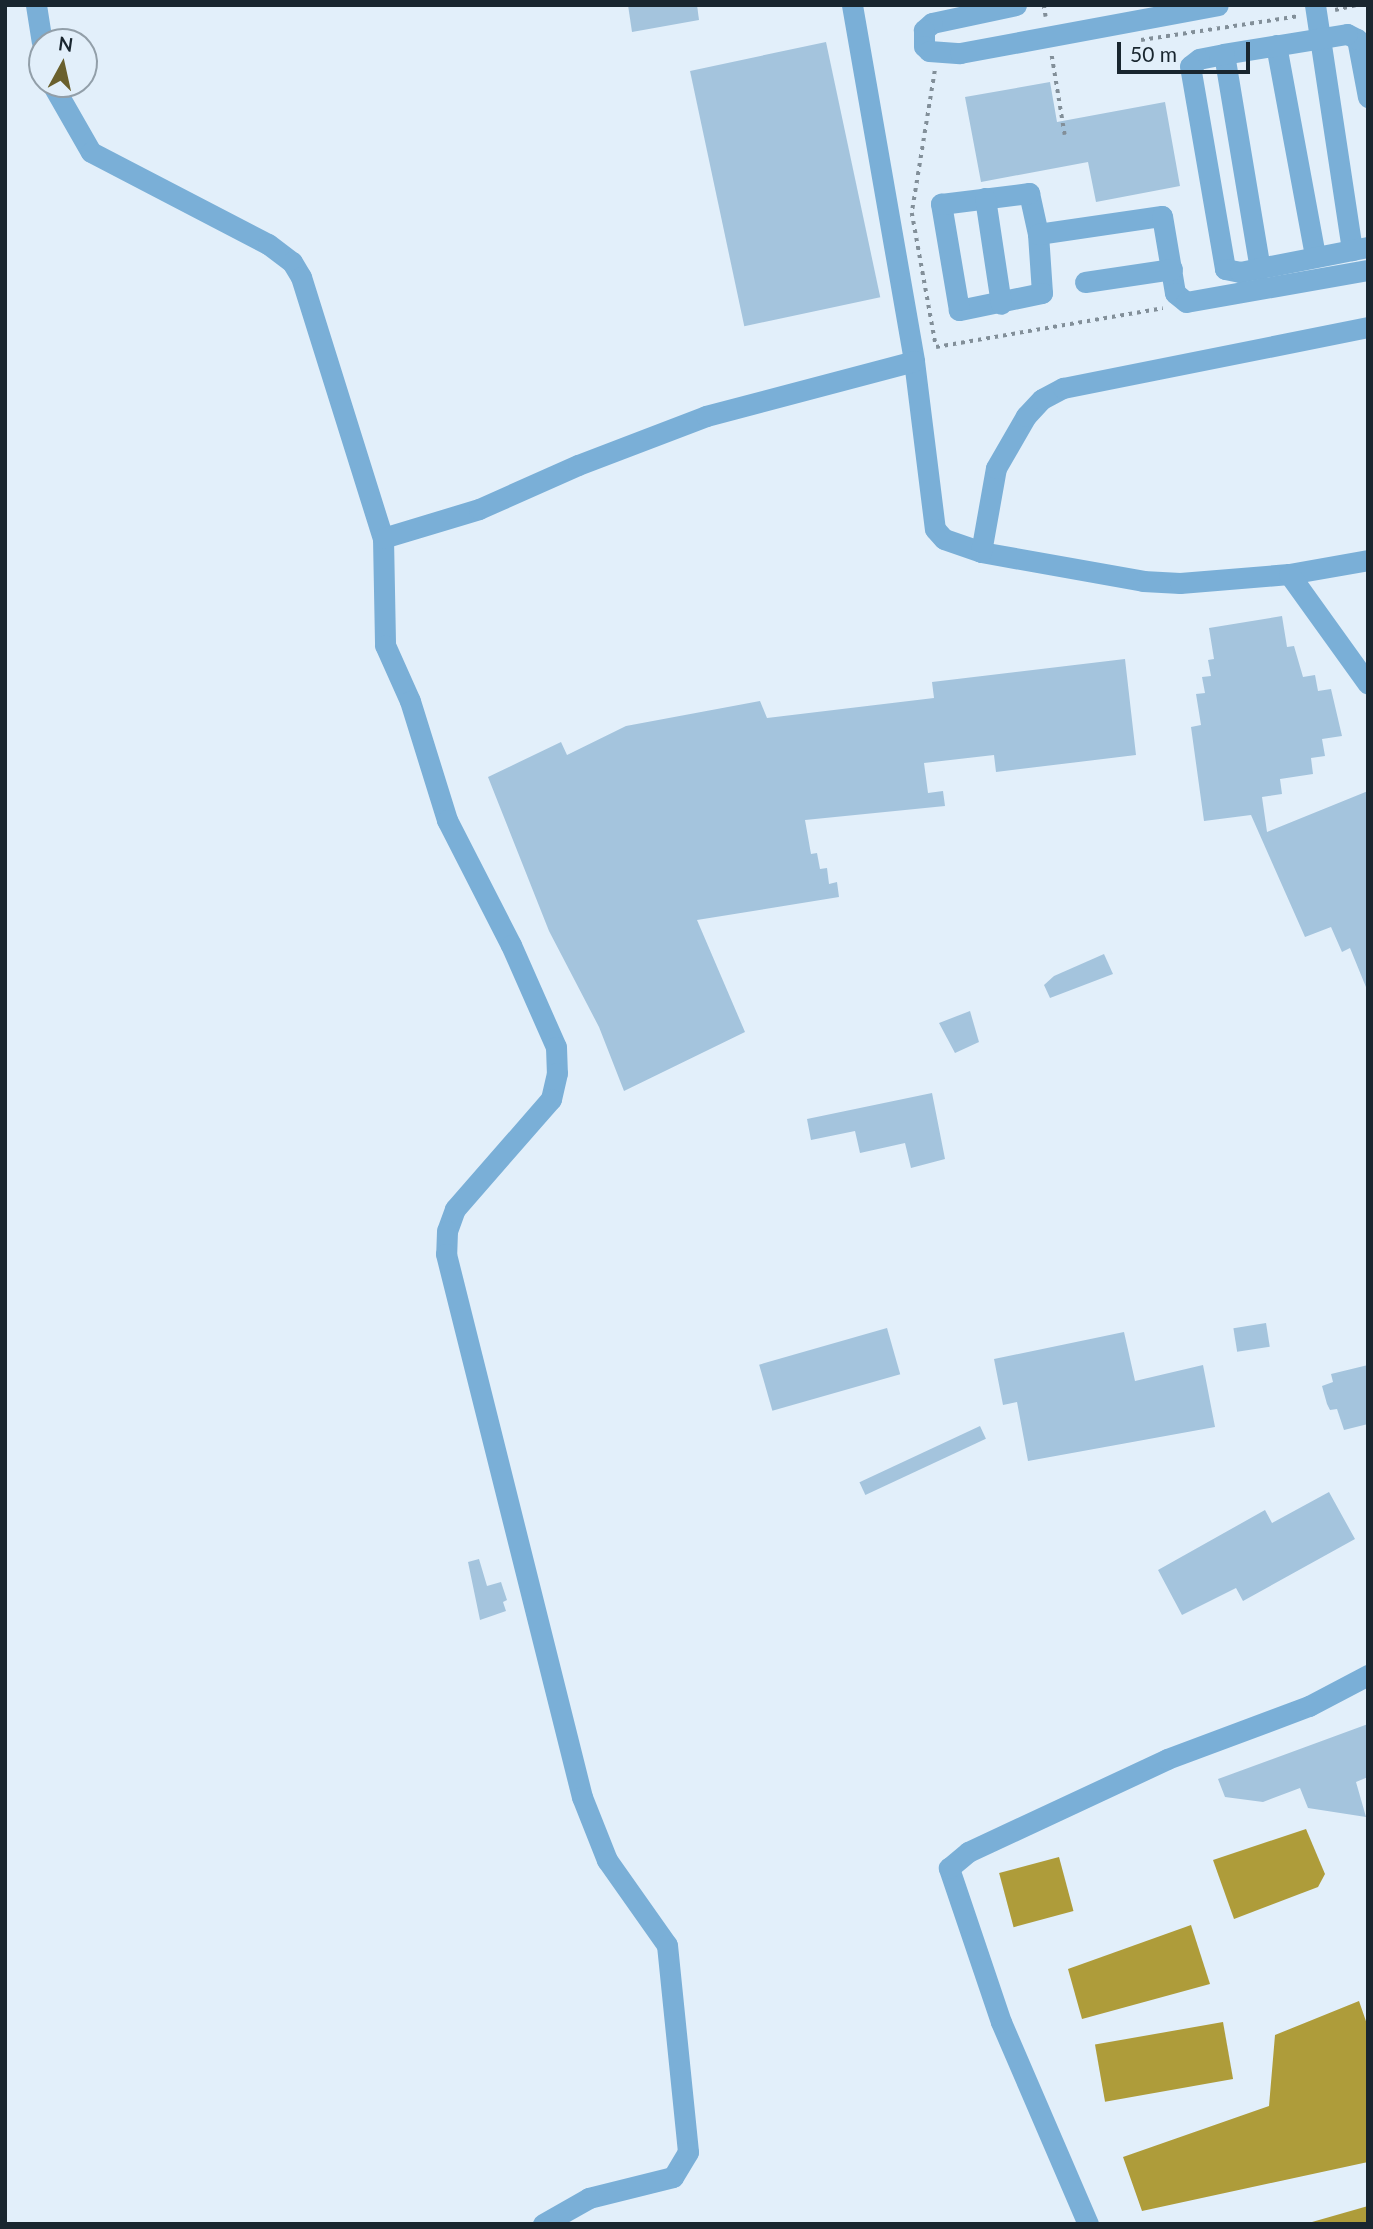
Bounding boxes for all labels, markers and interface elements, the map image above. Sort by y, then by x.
north arrow [28,28,98,98]
scale bar [1121,28,1254,72]
text: N [57,31,75,56]
text: 50 m [1130,41,1177,66]

